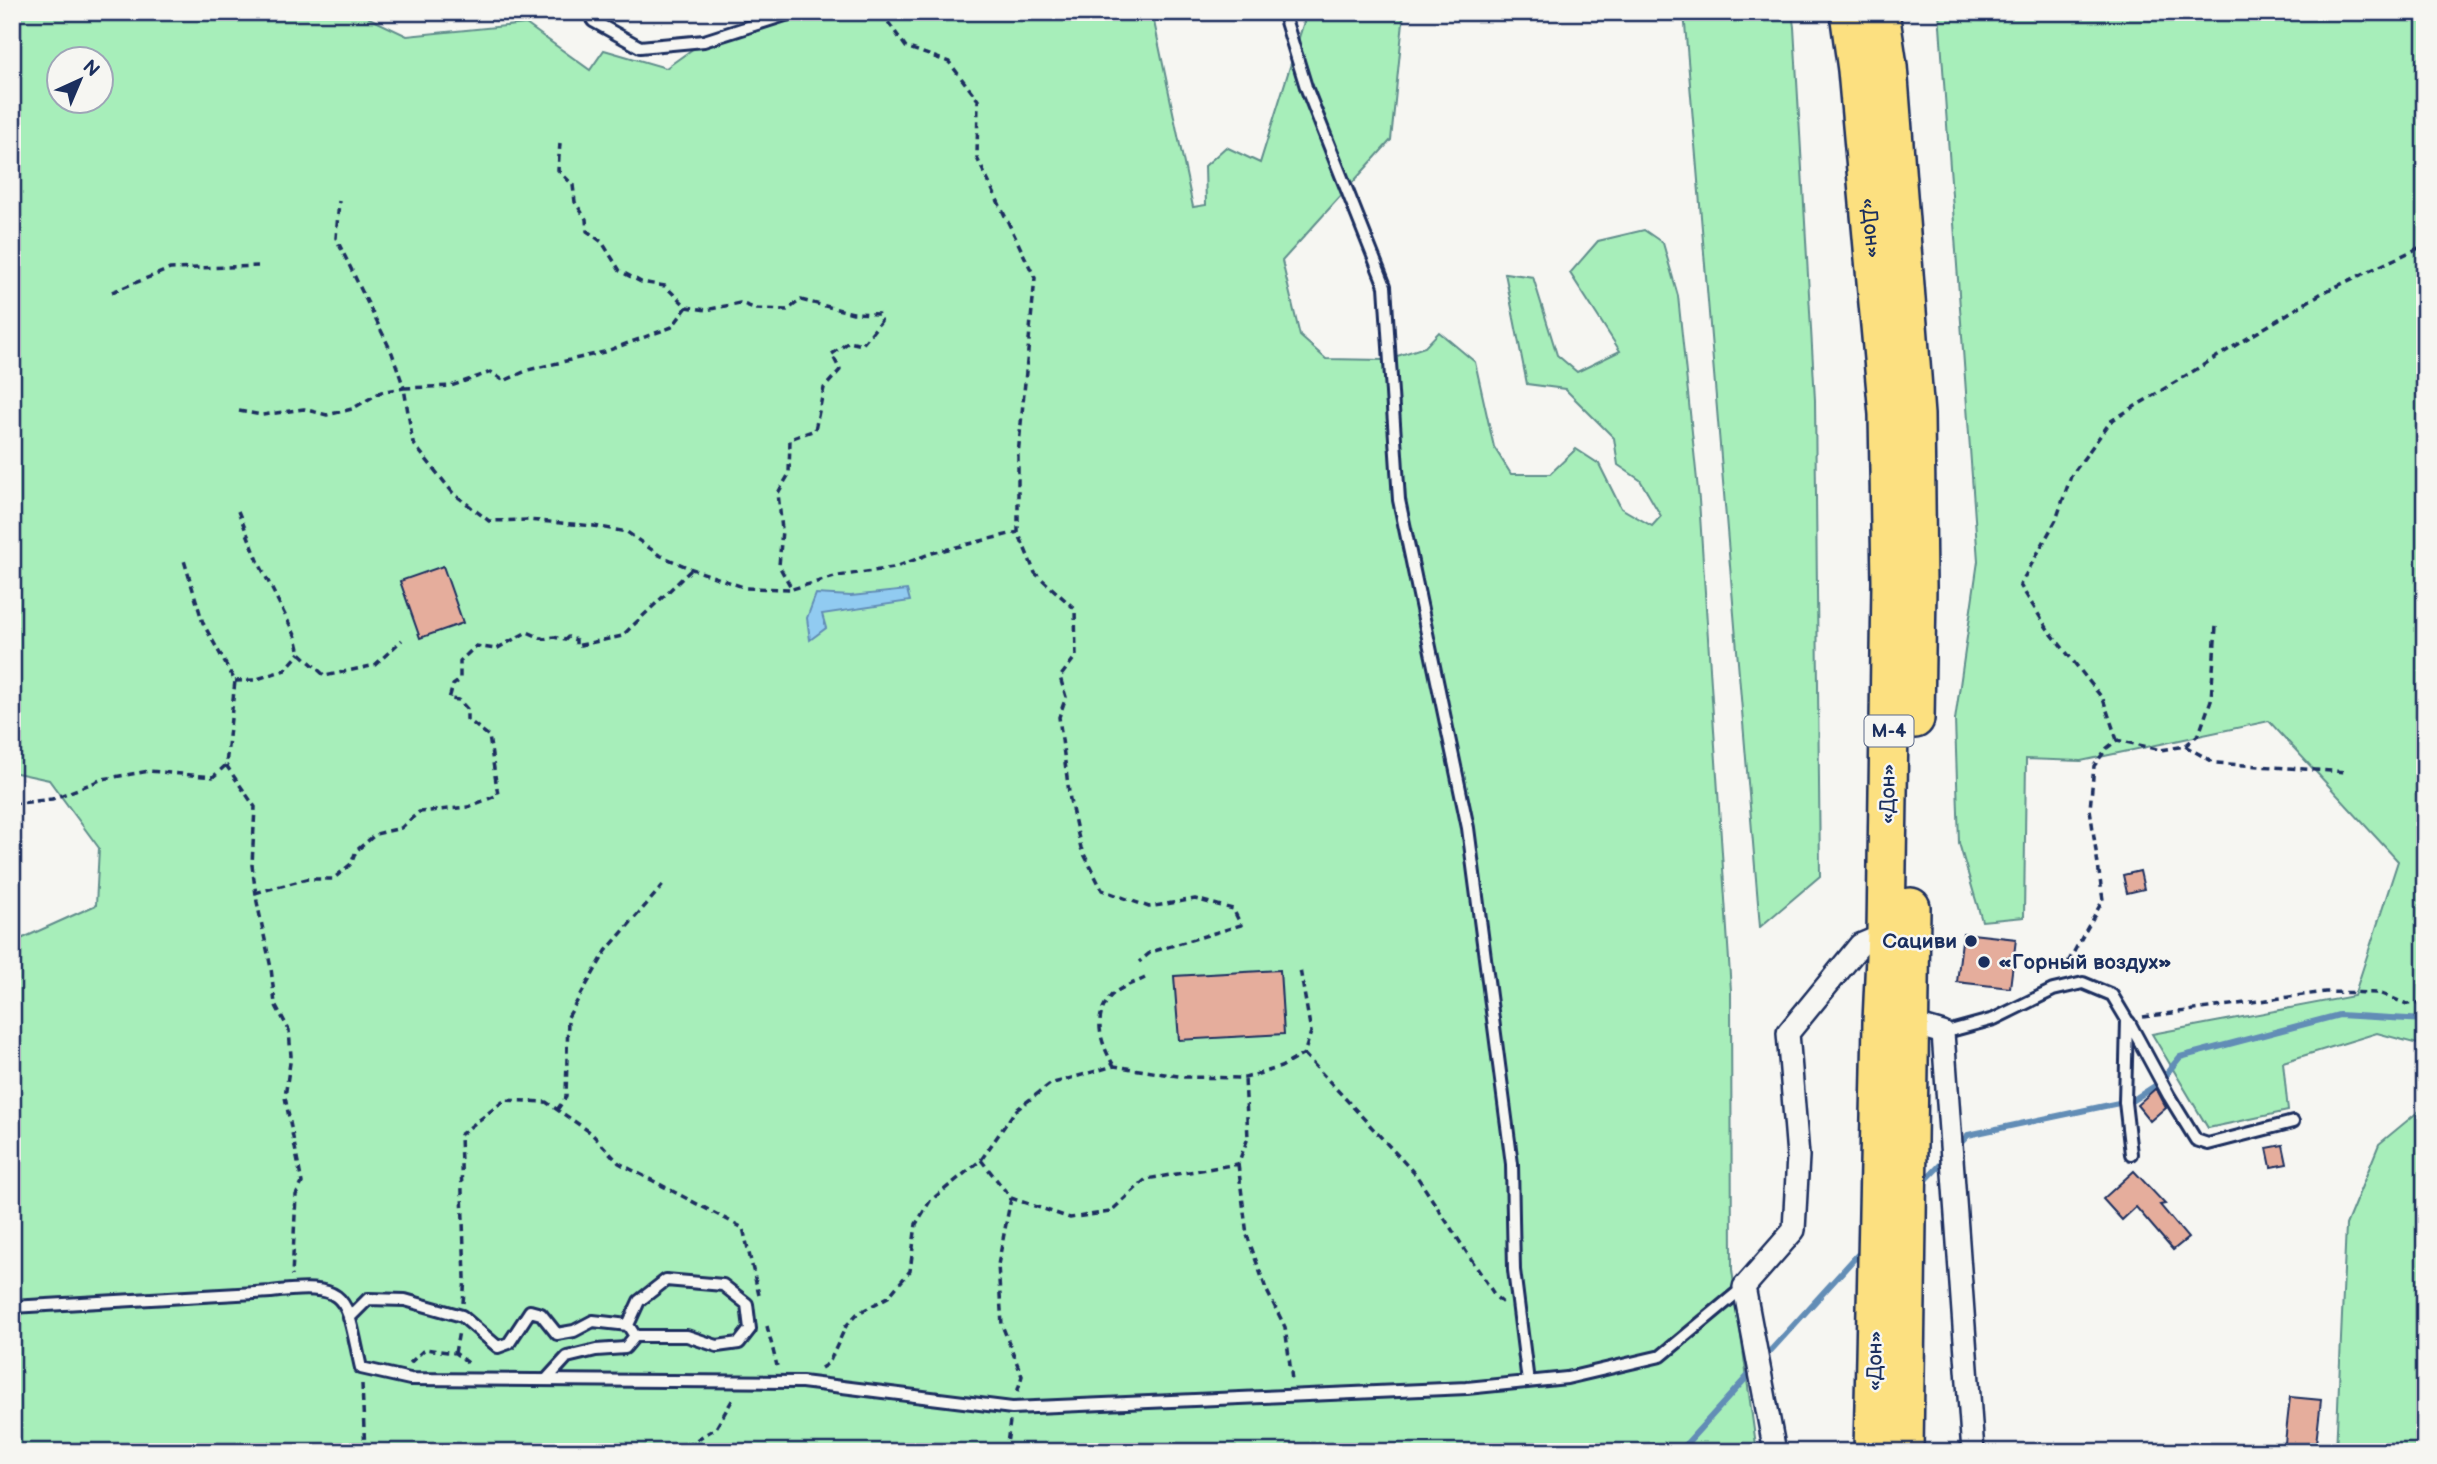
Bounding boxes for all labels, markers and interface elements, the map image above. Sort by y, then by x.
north arrow [46,46,116,116]
text: N [78,56,104,82]
street label: «Дон» [1856,197,1886,259]
road number: М-4 [1864,716,1913,746]
street label: «Дон» [1875,764,1901,824]
place label: Сациви [1882,929,1957,954]
marker: Сациви [1963,933,1979,949]
place label: «Горный воздух» [1998,950,2172,975]
marker: «Горный воздух» [1976,954,1992,970]
street label: «Дон» [1862,1331,1888,1391]

